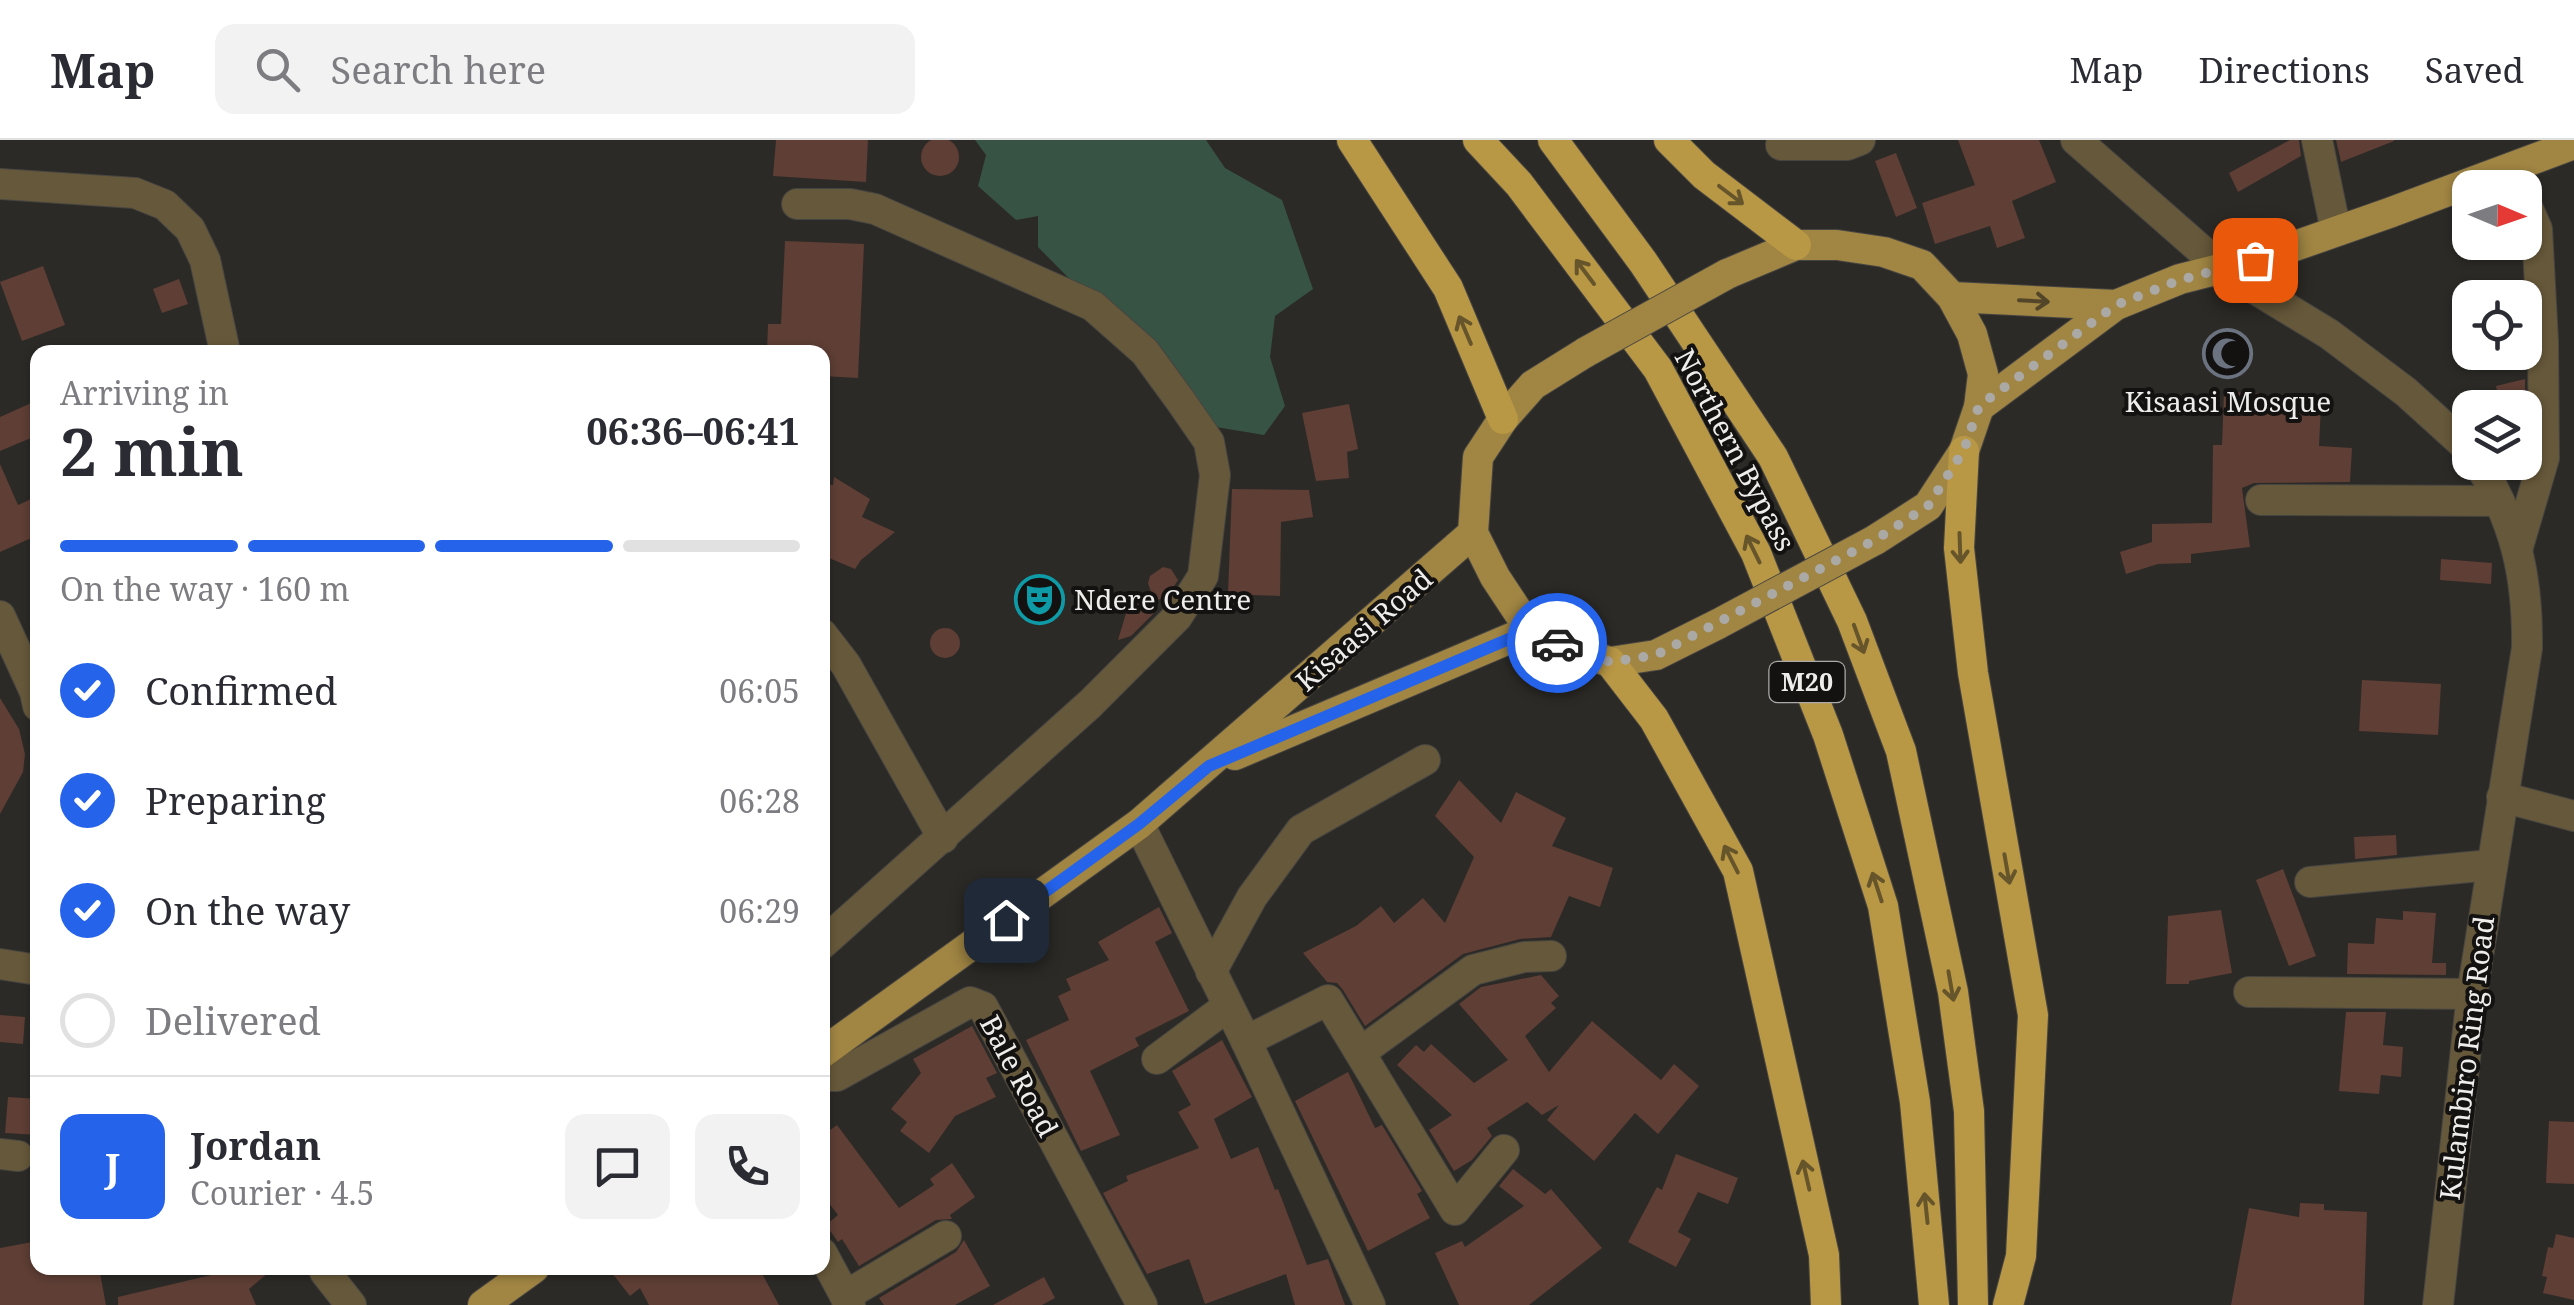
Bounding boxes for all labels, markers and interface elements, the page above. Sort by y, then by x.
search box [215,24,915,114]
text: Map [50,37,155,102]
icon: search [250,42,305,97]
text: Search here [330,43,546,95]
text: Map [2070,46,2144,93]
text: Directions [2199,46,2370,93]
text: Saved [2425,46,2524,93]
north arrow [2452,170,2542,260]
map controls [2452,170,2542,480]
one-way arrow [1717,184,1743,206]
pin [2213,218,2298,303]
icon: bag [2228,233,2283,288]
one-way arrow [1575,259,1596,286]
button: locate [2452,280,2542,370]
one-way arrow [2018,292,2050,311]
one-way arrow [1455,315,1473,345]
mosque icon: Kisaasi Mosque [2202,328,2254,380]
street label: Northern Bypass [1667,342,1805,557]
text: Arriving in [60,371,229,414]
place label: Kisaasi Mosque [2125,382,2331,420]
button: layers [2452,390,2542,480]
text: 06:36–06:41 [586,404,800,456]
text: 2 min [60,407,244,495]
one-way arrow [1951,531,1970,563]
one-way arrow [1743,535,1762,565]
street label: Kisaasi Road [1287,559,1440,699]
text: On the way · 160 m [60,567,350,610]
theatre icon: Ndere Centre [1013,574,1065,626]
place label: Ndere Centre [1074,580,1251,618]
courier [1507,593,1607,693]
icon: car [1530,616,1585,671]
one-way arrow [1851,623,1869,654]
road number: M20 [1770,662,1844,702]
icon: check [60,663,115,718]
text: Confirmed [145,664,337,716]
text: 06:05 [719,669,800,712]
icon: check [60,773,115,828]
text: Preparing [145,774,326,826]
text: 06:28 [719,779,800,822]
one-way arrow [1721,845,1740,875]
one-way arrow [1998,852,2017,885]
one-way arrow [1867,872,1885,903]
pin [964,878,1049,963]
icon: check [60,883,115,938]
text: On the way [145,884,350,936]
text: 06:29 [719,889,800,932]
icon: home [979,893,1034,948]
street label: Kulambiro Ring Road [2430,914,2502,1202]
one-way arrow [1943,969,1962,1001]
text: Delivered [145,994,321,1046]
street label: Bale Road [972,1008,1068,1143]
button: chat [565,1114,670,1219]
button: phone [695,1114,800,1219]
text: Jordan [190,1119,321,1171]
text: J [105,1140,120,1192]
one-way arrow [1796,1159,1814,1191]
text: Courier · 4.5 [190,1171,374,1214]
one-way arrow [1916,1192,1935,1225]

